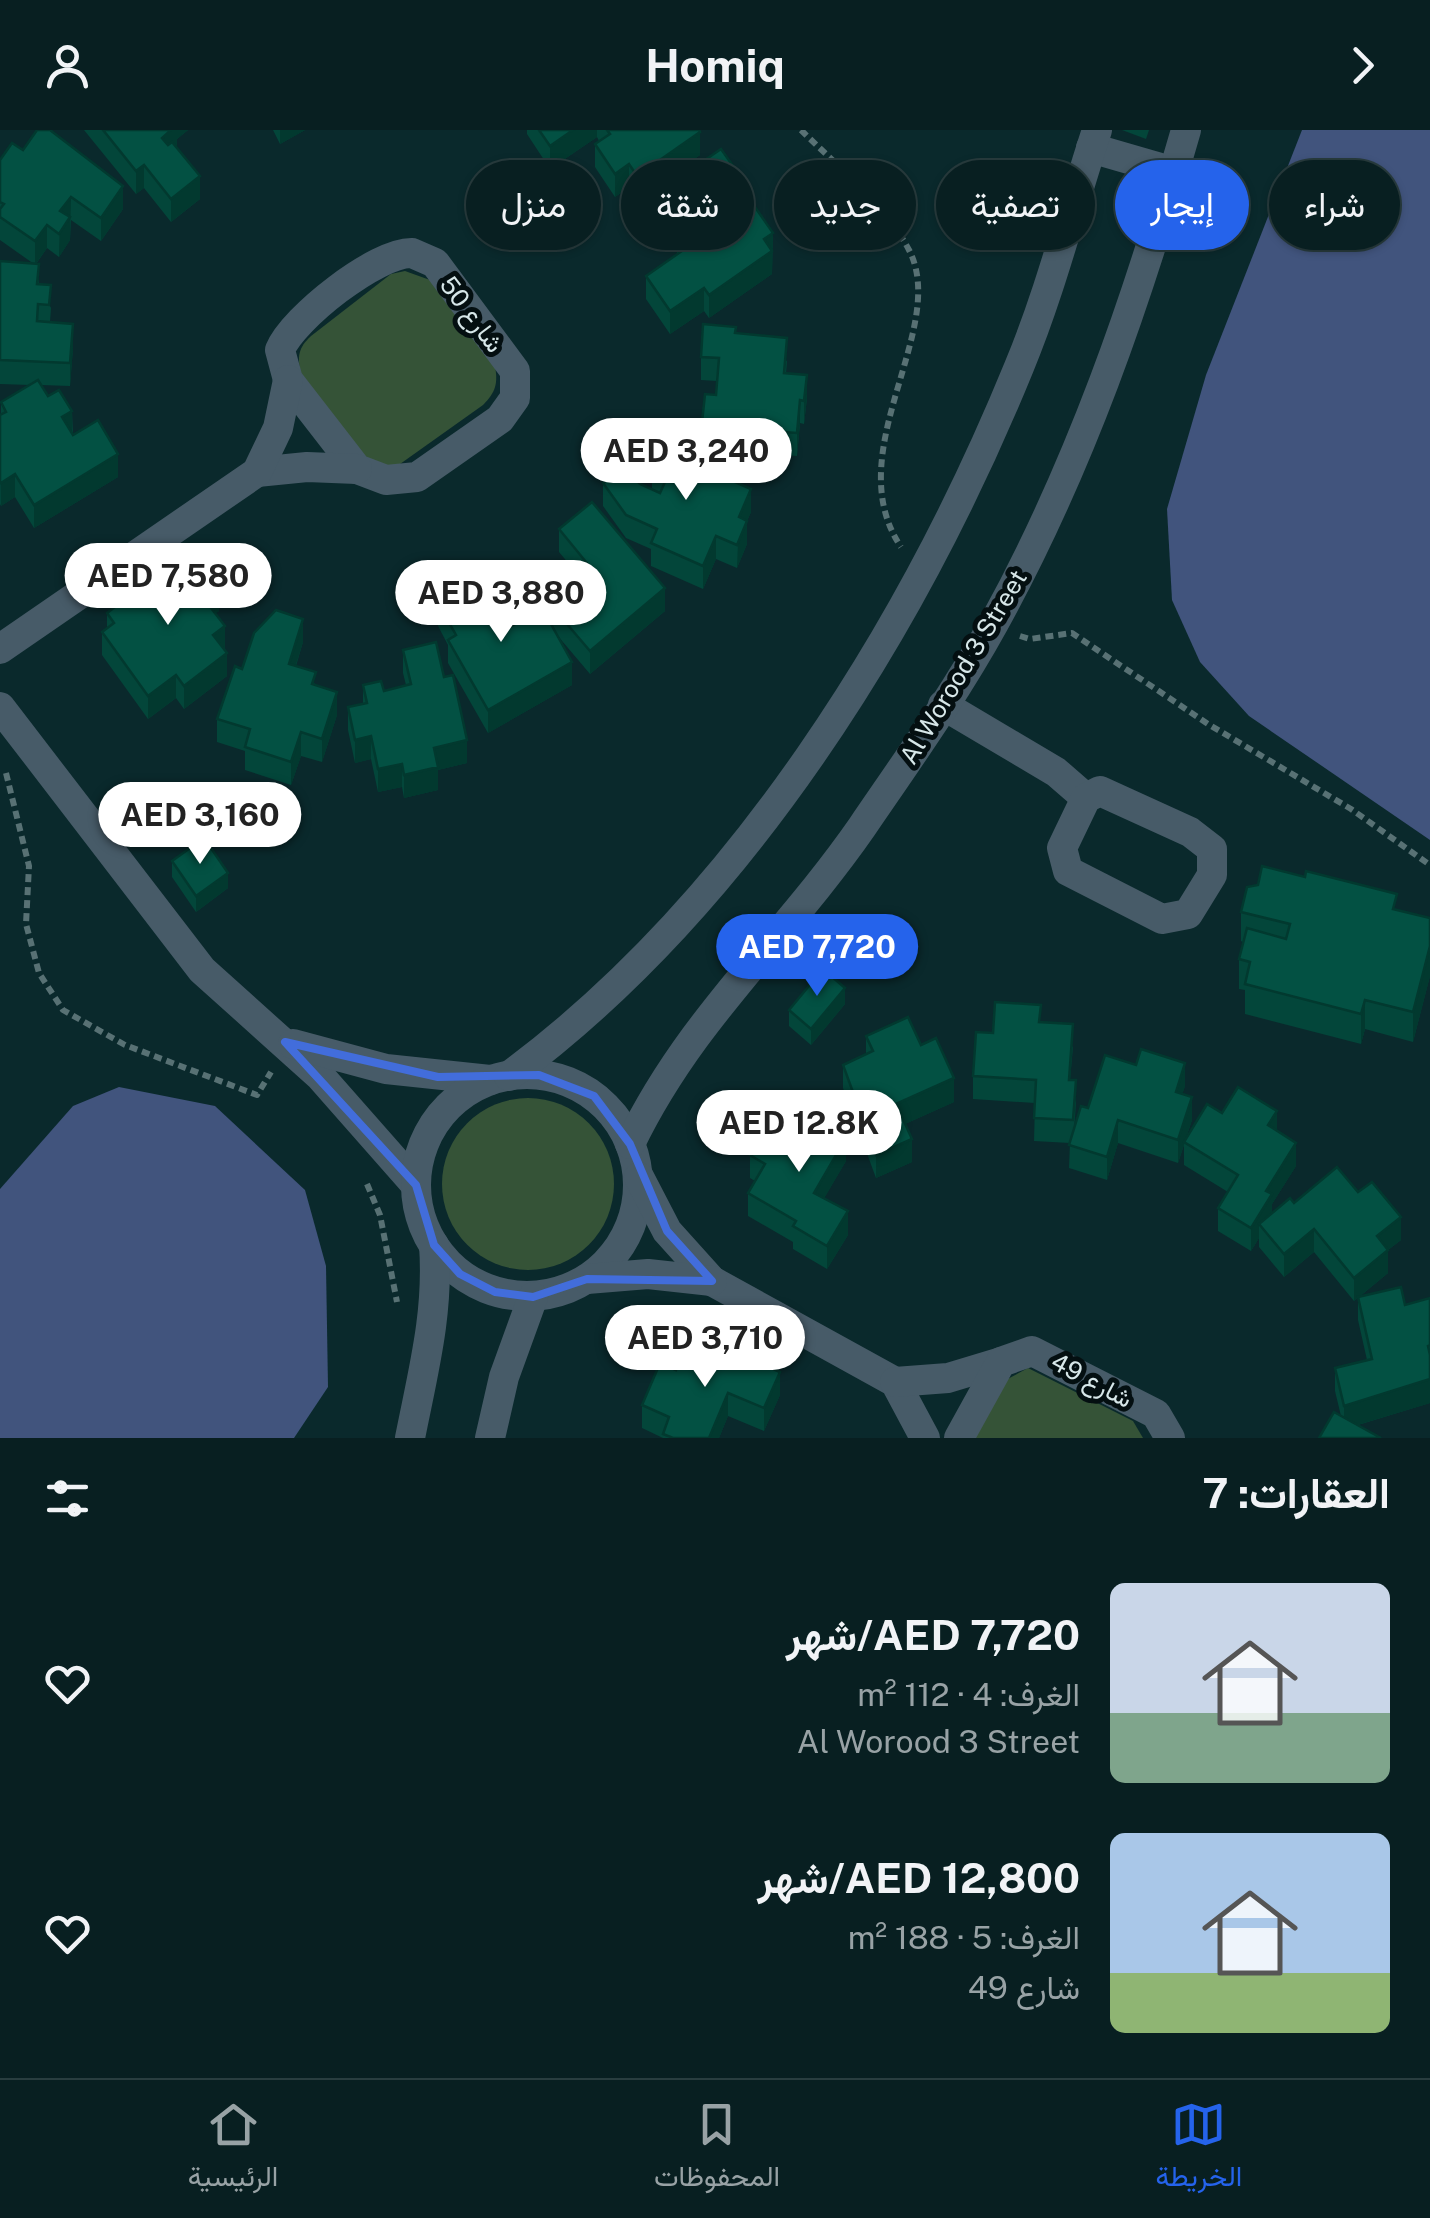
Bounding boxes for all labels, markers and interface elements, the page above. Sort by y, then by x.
icon: person [40,38,95,93]
icon: forward [1335,38,1390,93]
text: Homiq [645,39,785,92]
chip: منزل [466,160,601,250]
chip: شقة [621,160,754,250]
chip: جديد [774,160,916,250]
chip: تصفية [936,160,1095,250]
chip: إيجار [1115,160,1249,250]
chip: شراء [1269,160,1400,250]
street label: شارع 50 [432,270,510,359]
pin: AED 3,240 [572,418,800,503]
text: AED 3,240 [603,432,769,469]
pin: AED 7,580 [54,543,282,628]
text: AED 7,580 [87,557,249,594]
pin: AED 3,880 [387,560,615,645]
street label: Al Worood 3 Street [893,564,1033,770]
text: AED 3,880 [417,574,585,611]
pin: AED 3,160 [86,782,314,867]
text: AED 3,160 [120,796,280,833]
pin: AED 7,720 [703,914,931,999]
text: AED 7,720 [738,928,896,965]
pin: AED 12.8K [685,1090,913,1175]
text: AED 12.8K [719,1104,879,1141]
pin: AED 3,710 [591,1305,819,1390]
text: AED 3,710 [627,1319,783,1356]
street label: شارع 49 [1045,1346,1138,1416]
text: العقارات: 7 [1202,1468,1390,1517]
icon: filters [40,1471,95,1526]
text: AED 7,720/شهر [786,1610,1080,1659]
icon: home [1190,1623,1310,1743]
icon: heart [40,1656,95,1711]
text: الغرف: 4 · 112 m² [857,1676,1080,1713]
text: Al Worood 3 Street [797,1723,1080,1760]
text: AED 12,800/شهر [758,1853,1080,1902]
icon: home [1190,1873,1310,1993]
icon: heart [40,1906,95,1961]
text: الغرف: 5 · 188 m² [848,1919,1080,1956]
text: شارع 49 [968,1969,1080,2006]
tab: الرئيسية [188,2097,278,2201]
tab: المحفوظات [654,2097,780,2201]
tab: الخريطة [1156,2097,1242,2201]

